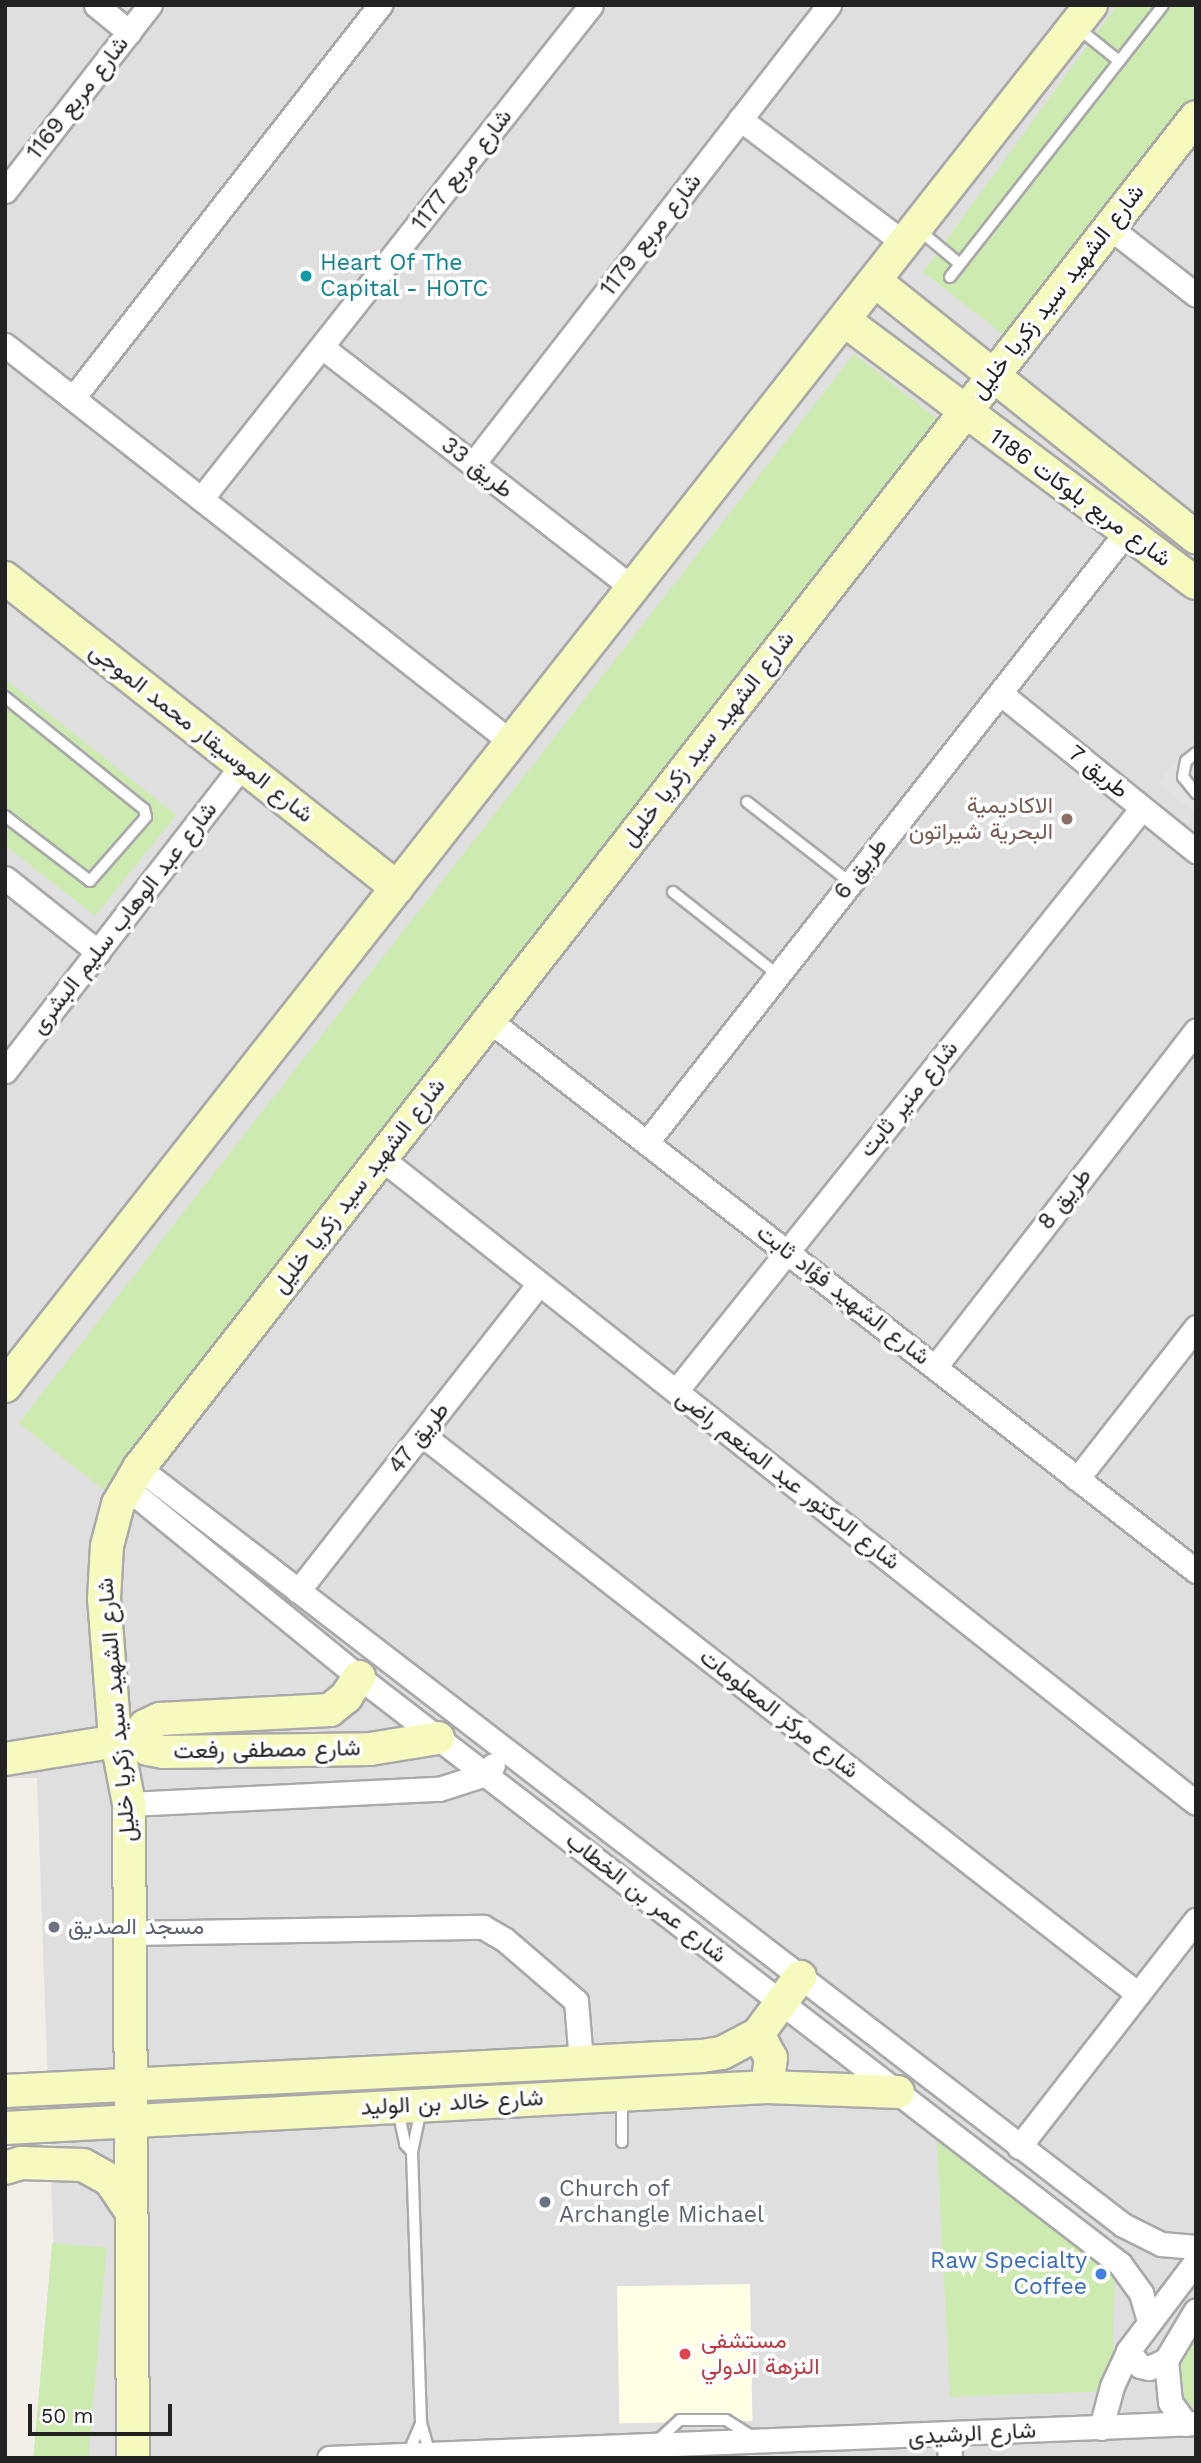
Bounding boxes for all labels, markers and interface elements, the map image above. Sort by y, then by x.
street label: شارع مربع 1169 [21,31,135,165]
street label: شارع مربع 1177 [406,104,518,236]
street label: شارع مربع 1179 [595,168,707,302]
street label: شارع الشهيد سيد زكريا خليل [966,179,1150,405]
place label: Heart Of The Capital - HOTC [320,249,489,303]
marker: Heart Of The Capital - HOTC [298,268,314,284]
street label: شارع مربع بلوكات 1186 [984,423,1176,573]
street label: طريق 33 [436,431,518,505]
street label: شارع الشهيد سيد زكريا خليل [616,626,800,852]
street label: شارع الموسيقار محمد الموجى [84,637,318,829]
street label: طريق 7 [1062,739,1134,805]
place label: الاكاديمية البحرية شيراتون [909,792,1053,846]
street label: شارع عبد الوهاب سليم البشرى [25,796,223,1040]
marker: الاكاديمية البحرية شيراتون [1059,811,1075,827]
street label: طريق 6 [828,833,894,905]
street label: شارع منير ثابت [854,1035,964,1163]
street label: شارع الشهيد سيد زكريا خليل [267,1073,451,1299]
street label: طريق 8 [1032,1163,1098,1235]
street label: شارع الشهيد فؤاد ثابت [751,1219,935,1371]
street label: شارع الدكتور عبد المنعم راضى [670,1384,906,1576]
street label: طريق 47 [383,1397,455,1479]
street label: شارع الشهيد سيد زكريا خليل [92,1577,142,1843]
street label: شارع مركز المعلومات [694,1643,864,1785]
street label: شارع مصطفى رفعت [173,1735,361,1765]
street label: شارع عمر بن الخطاب [560,1827,732,1969]
place label: مسجد الصديق [68,1913,204,1941]
marker: مسجد الصديق [46,1919,62,1935]
street label: شارع خالد بن الوليد [360,2084,544,2122]
place label: Church of Archangle Michael [559,2175,764,2229]
marker: Church of Archangle Michael [537,2194,553,2210]
place label: Raw Specialty Coffee [929,2247,1087,2301]
marker: Raw Specialty Coffee [1093,2266,1109,2282]
place label: مستشفى النزهة الدولي [701,2327,820,2381]
marker: مستشفى النزهة الدولي [675,2344,695,2364]
scale bar [32,2390,175,2434]
text: 50 m [41,2403,93,2428]
street label: شارع الرشيدى [907,2417,1037,2451]

